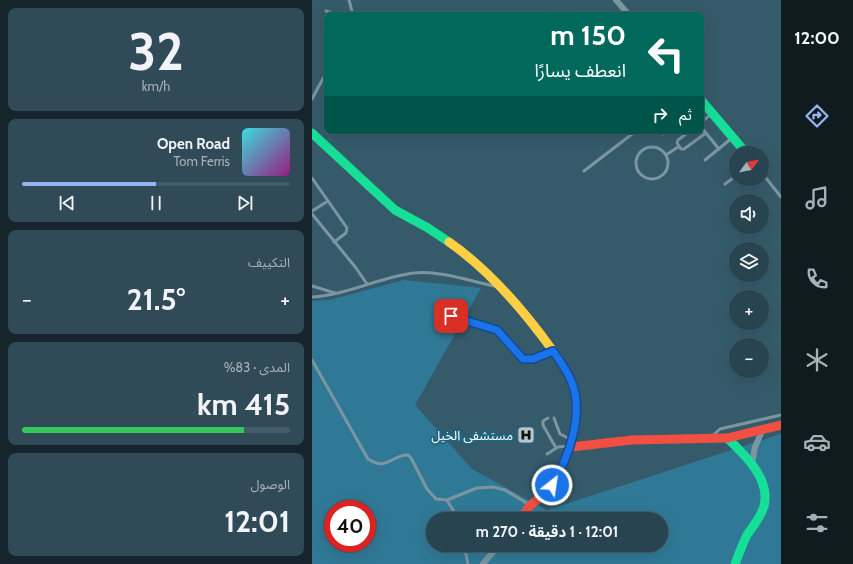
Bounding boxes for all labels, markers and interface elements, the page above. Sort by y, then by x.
text: 150 m [550,18,626,52]
text: 32 [128,20,184,83]
text: 12:00 [794,27,840,49]
icon: left [640,28,692,80]
text: انعطف يسارًا [535,60,626,82]
text: km/h [142,78,170,94]
icon: directions [803,102,831,130]
icon: right [649,104,671,126]
text: ثم [679,106,692,124]
text: Open Road [157,135,230,153]
north arrow [729,146,769,186]
map controls [729,146,769,378]
text: Tom Ferris [173,153,230,169]
icon: music [803,184,831,212]
icon: previous [56,192,78,214]
icon: pause [145,192,167,214]
icon: next [234,192,256,214]
button: sound [729,194,769,234]
button: layers [729,242,769,282]
text: التكييف [248,254,290,270]
icon: phone [803,265,831,293]
text: 21.5° [127,281,185,318]
text: − [22,286,32,313]
text: + [280,286,290,313]
button: + [729,290,769,330]
pin [434,299,468,333]
icon: arrive [440,305,462,327]
button: − [729,338,769,378]
icon: climate [803,346,831,374]
text: المدى · 83% [224,359,290,375]
text: 415 km [197,386,290,423]
hospital icon: مستشفى الخيل [516,425,536,445]
place label: مستشفى الخيل [431,427,513,444]
icon: car [803,428,831,456]
position arrow [531,464,573,506]
text: الوصول [250,476,290,492]
speed limit sign: 40 [324,500,376,552]
text: 12:01 [224,503,290,540]
icon: filters [803,509,831,537]
text: 12:01 · 1 دقيقة · 270 m [476,523,618,541]

